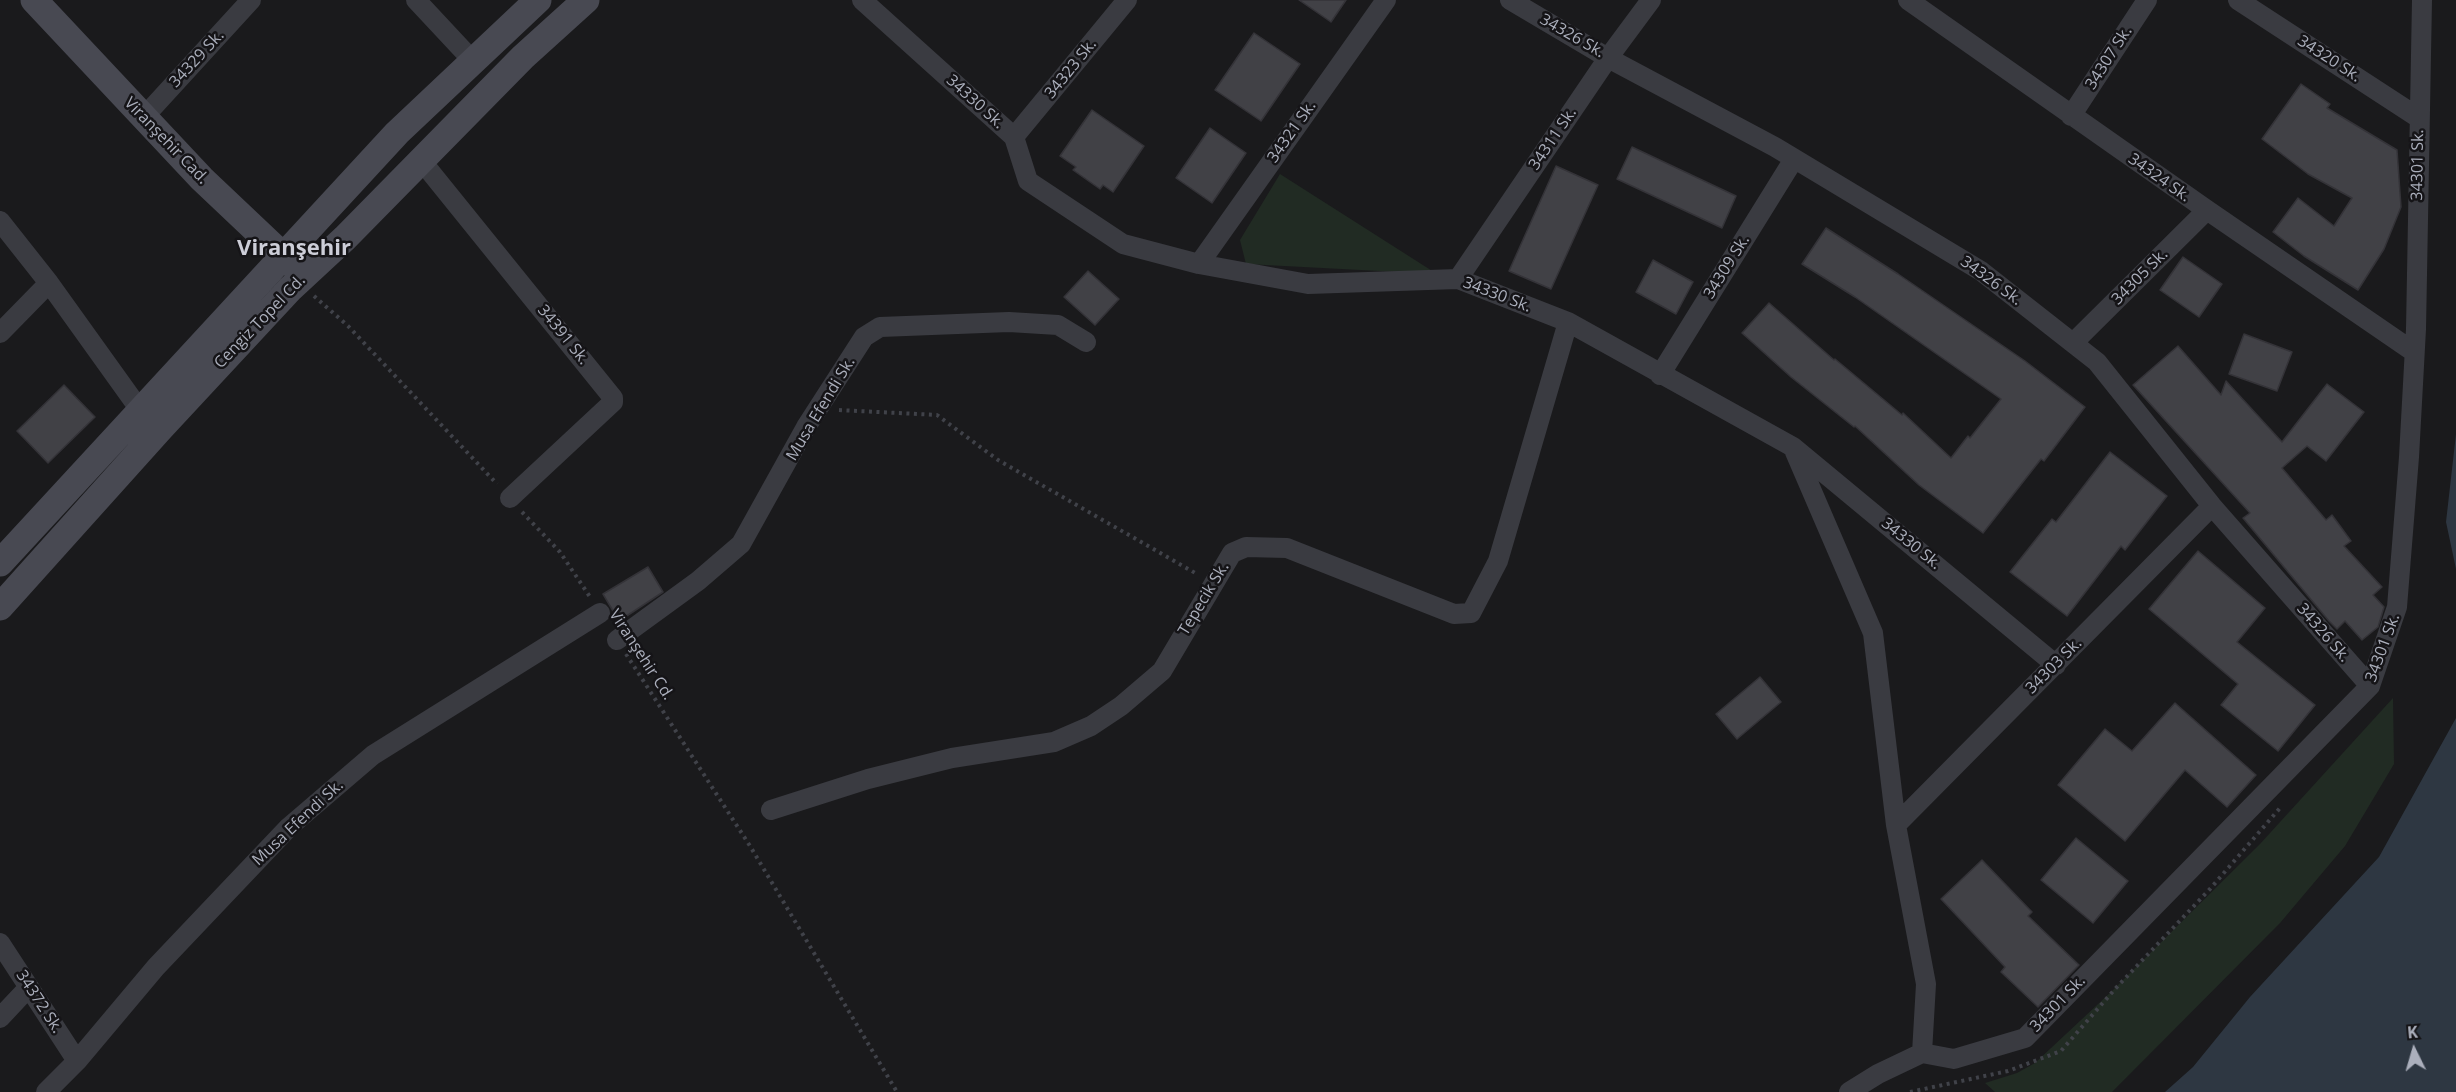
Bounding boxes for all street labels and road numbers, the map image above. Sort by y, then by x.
street label: 34326 Sk. [1536,10,1608,62]
street label: 34307 Sk. [2082,23,2136,93]
street label: 34329 Sk. [166,26,228,92]
street label: 34320 Sk. [2294,32,2364,86]
street label: 34323 Sk. [1041,35,1101,103]
street label: 34330 Sk. [942,71,1008,133]
street label: Viranşehir Cad. [120,94,212,188]
street label: 34321 Sk. [1264,97,1320,167]
street label: 34311 Sk. [1525,104,1581,174]
street label: 34301 Sk. [2408,129,2428,201]
street label: 34324 Sk. [2124,150,2194,206]
street label: 34309 Sk. [1700,232,1754,302]
street label: 34305 Sk. [2108,245,2172,309]
street label: 34326 Sk. [1957,252,2025,310]
street label: Cengiz Topel Cd. [210,271,310,373]
street label: 34330 Sk. [1460,273,1534,317]
street label: 34391 Sk. [533,301,593,369]
street label: Musa Efendi Sk. [783,354,859,464]
street label: 34330 Sk. [1877,514,1945,574]
street label: Tepecik Sk. [1175,559,1233,639]
street label: 34326 Sk. [2292,600,2354,666]
street label: Viranşehir Cd. [605,606,677,704]
street label: 34301 Sk. [2362,611,2404,685]
street label: 34303 Sk. [2022,634,2086,698]
street label: Musa Efendi Sk. [249,776,347,870]
street label: 34372 Sk. [12,967,66,1037]
street label: 34301 Sk. [2026,972,2090,1036]

